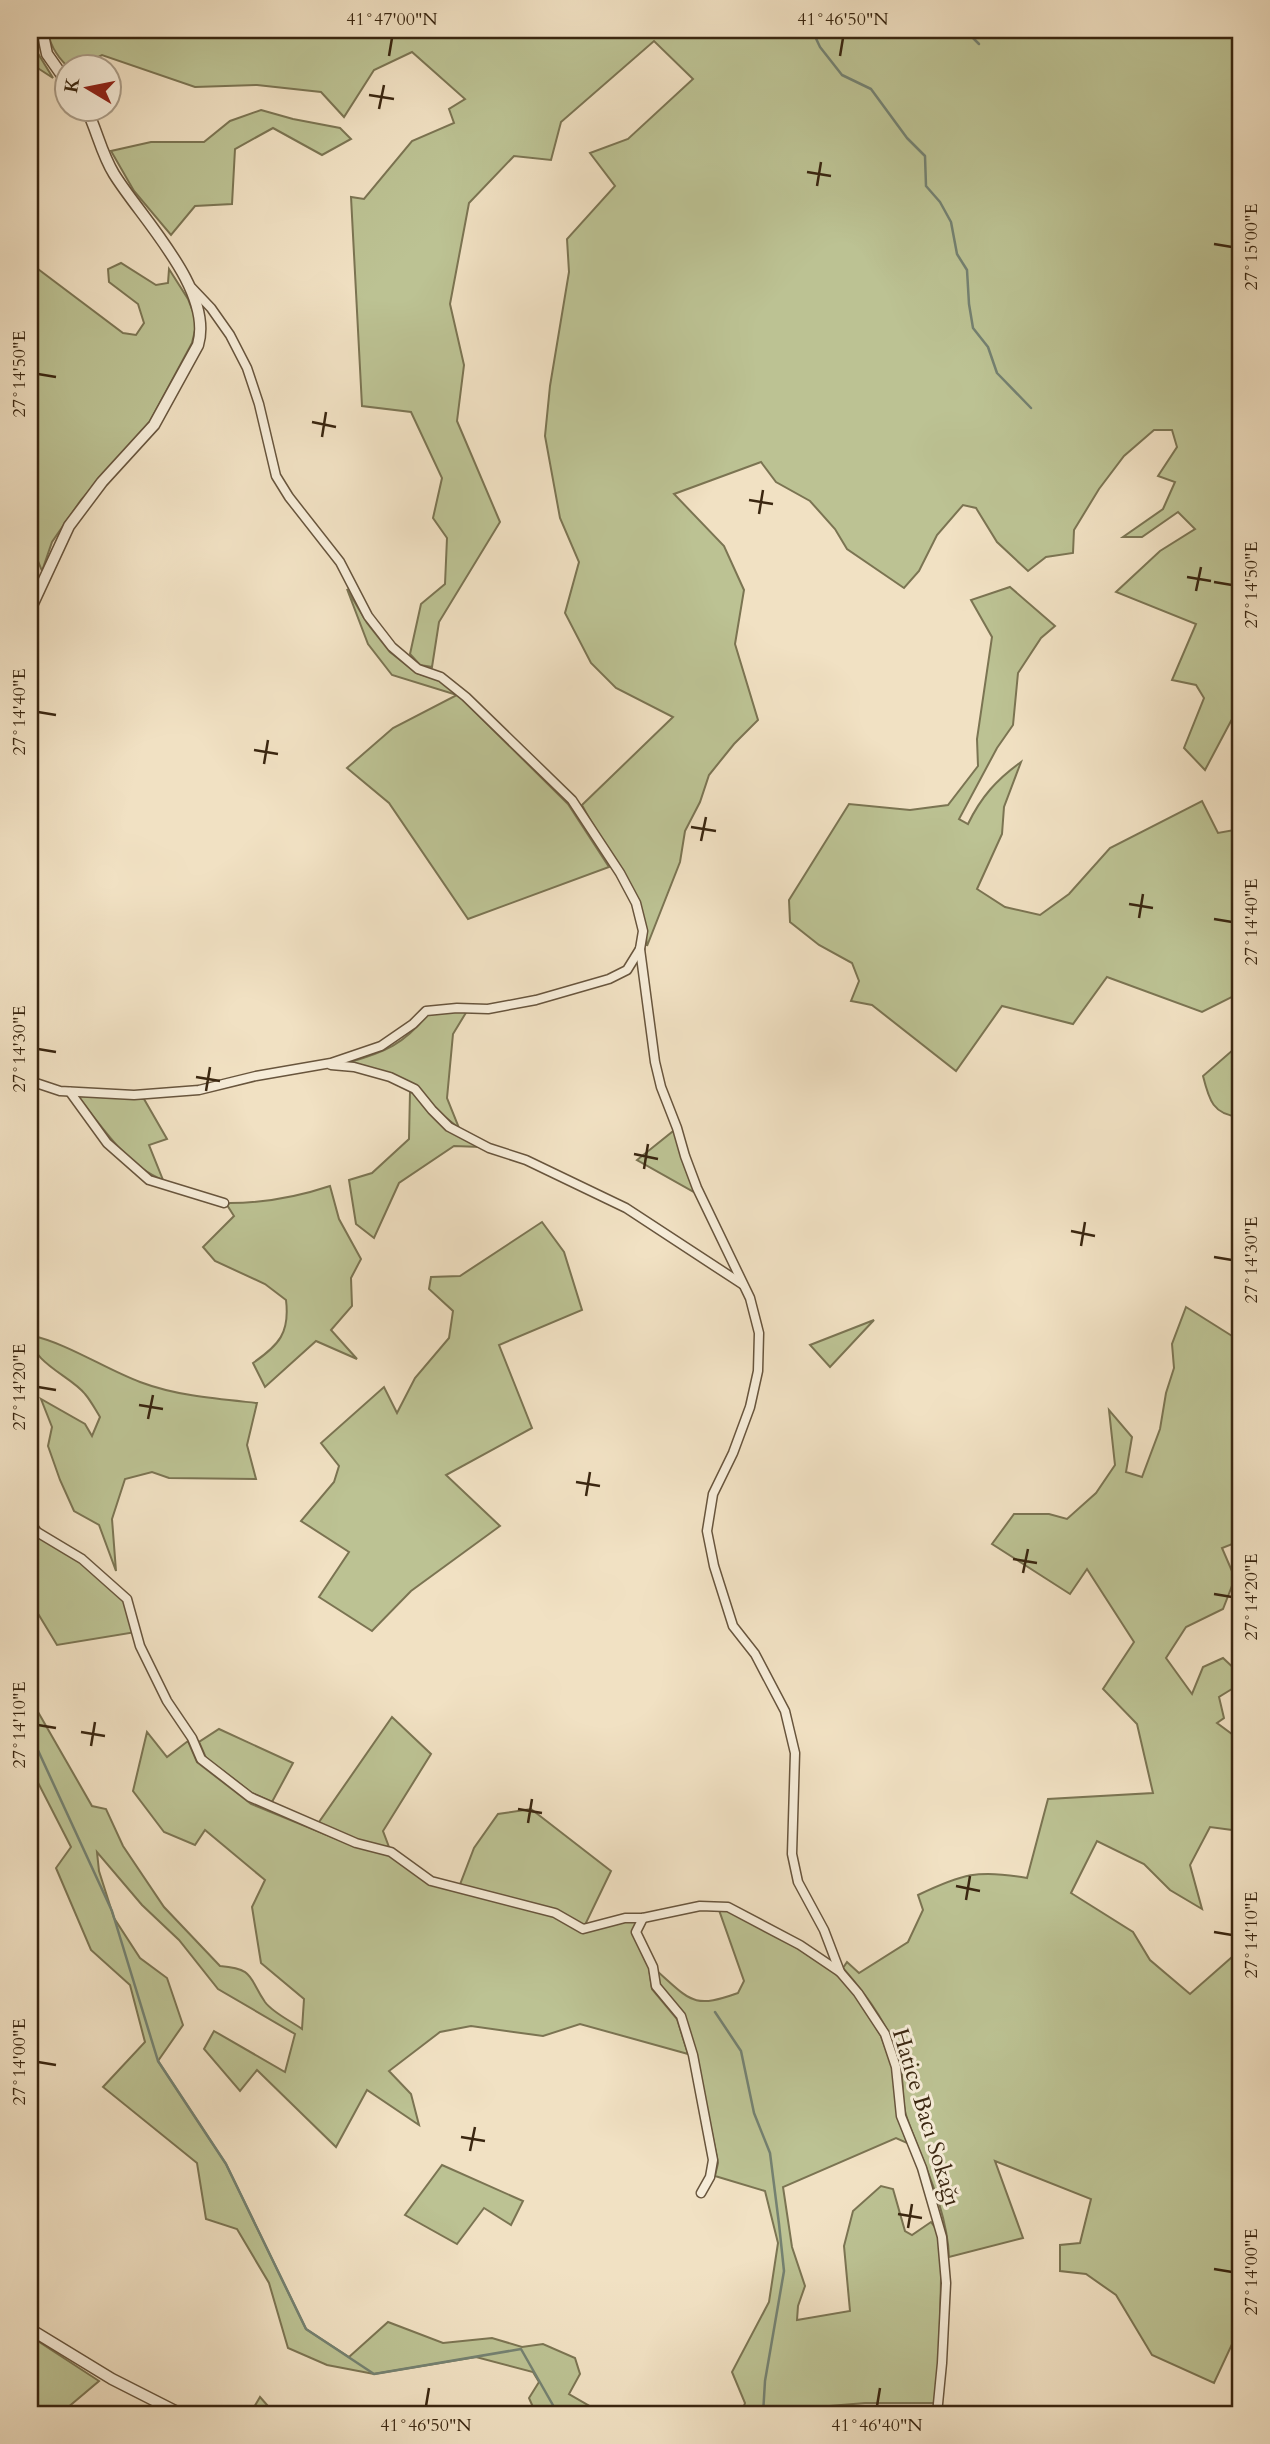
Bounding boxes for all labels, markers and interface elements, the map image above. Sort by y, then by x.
text: 41°47'00"N [346,7,438,32]
text: 41°46'50"N [797,7,889,32]
north arrow [52,52,122,122]
text: K [58,75,86,95]
text: 27°15'00"E [1239,203,1264,291]
text: 27°14'50"E [7,330,32,418]
text: 27°14'50"E [1239,541,1264,629]
text: 27°14'40"E [7,668,32,756]
text: 27°14'40"E [1239,878,1264,966]
text: 27°14'30"E [7,1005,32,1093]
text: 27°14'30"E [1239,1216,1264,1304]
text: 27°14'20"E [7,1343,32,1431]
text: 27°14'20"E [1239,1553,1264,1641]
text: 27°14'10"E [7,1681,32,1769]
text: 27°14'10"E [1239,1891,1264,1979]
text: 27°14'00"E [7,2018,32,2106]
street label: Hatice Bacı Sokağı [885,2024,968,2210]
text: 27°14'00"E [1239,2228,1264,2316]
text: 41°46'50"N [380,2413,472,2438]
text: 41°46'40"N [831,2413,923,2438]

